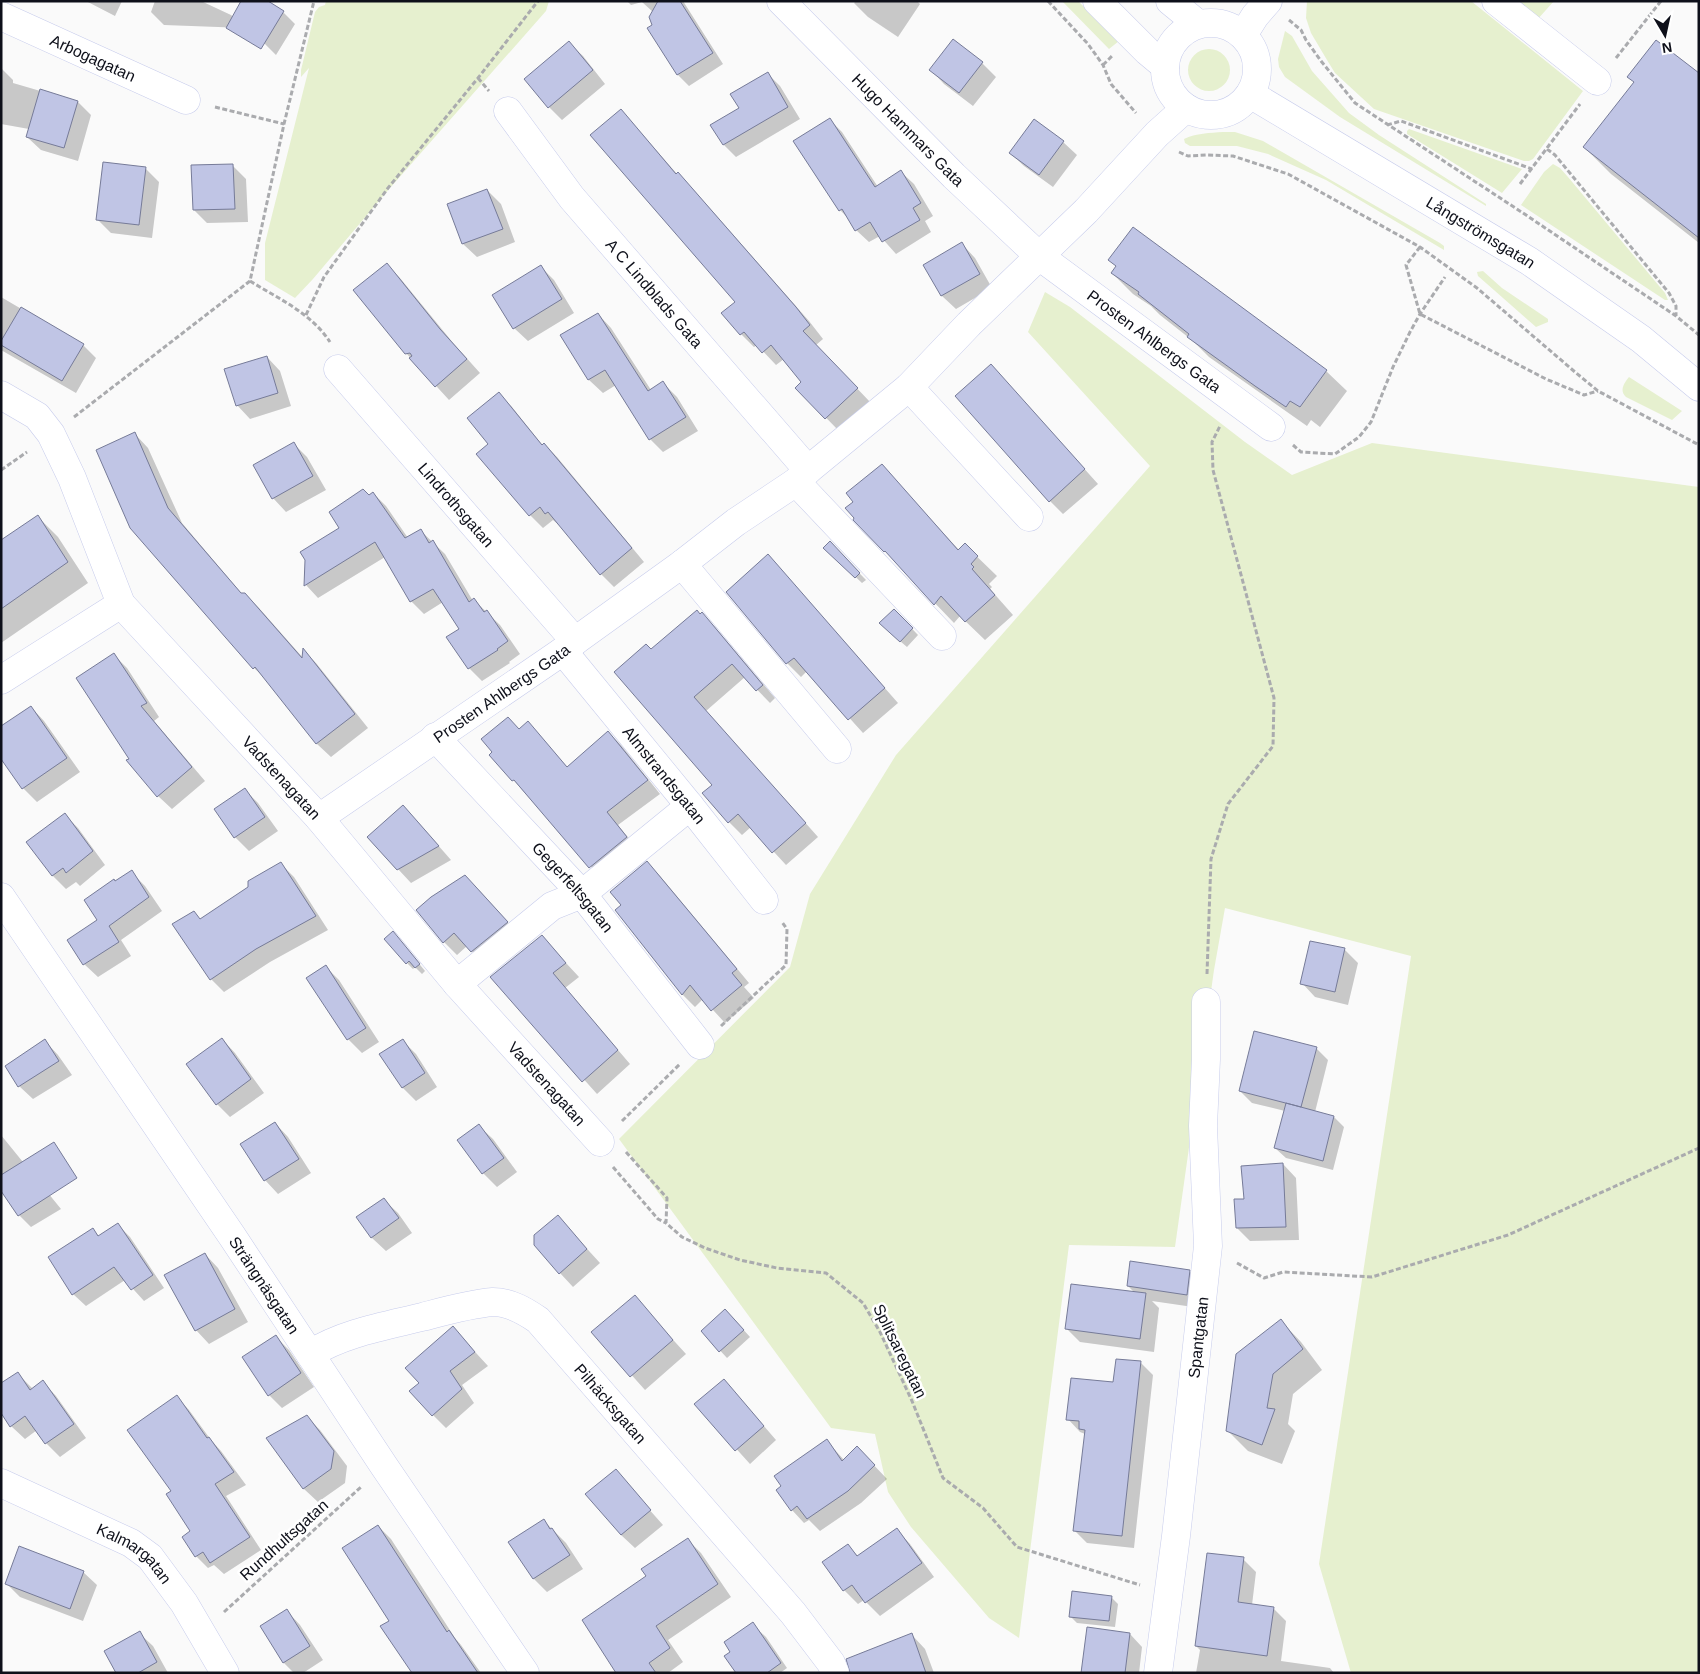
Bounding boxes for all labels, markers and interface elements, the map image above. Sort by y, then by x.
north arrow [1640,10,1690,60]
street label: Arbogagatan [48,31,138,84]
text: N [1661,39,1673,57]
street label: Hugo Hammars Gata [849,70,968,189]
street label: Långströmsgatan [1423,193,1539,271]
street label: A C Lindblads Gata [603,235,706,351]
street label: Prosten Ahlbergs Gata [1084,286,1224,396]
street label: Lindrothsgatan [415,459,497,550]
street label: Prosten Ahlbergs Gata [430,641,573,746]
street label: Almstrandsgatan [620,723,709,827]
street label: Vadstenagatan [239,733,324,823]
street label: Gegerfeltsgatan [529,839,617,935]
street label: Vadstenagatan [505,1038,589,1129]
street label: Strängnäsgatan [226,1233,303,1337]
street label: Spantgatan [1185,1296,1211,1379]
street label: Splitsaregatan [870,1301,930,1401]
street label: Pilhäcksgatan [571,1360,650,1447]
street label: Rundhultsgatan [237,1496,331,1584]
street label: Kalmargatan [94,1520,175,1587]

